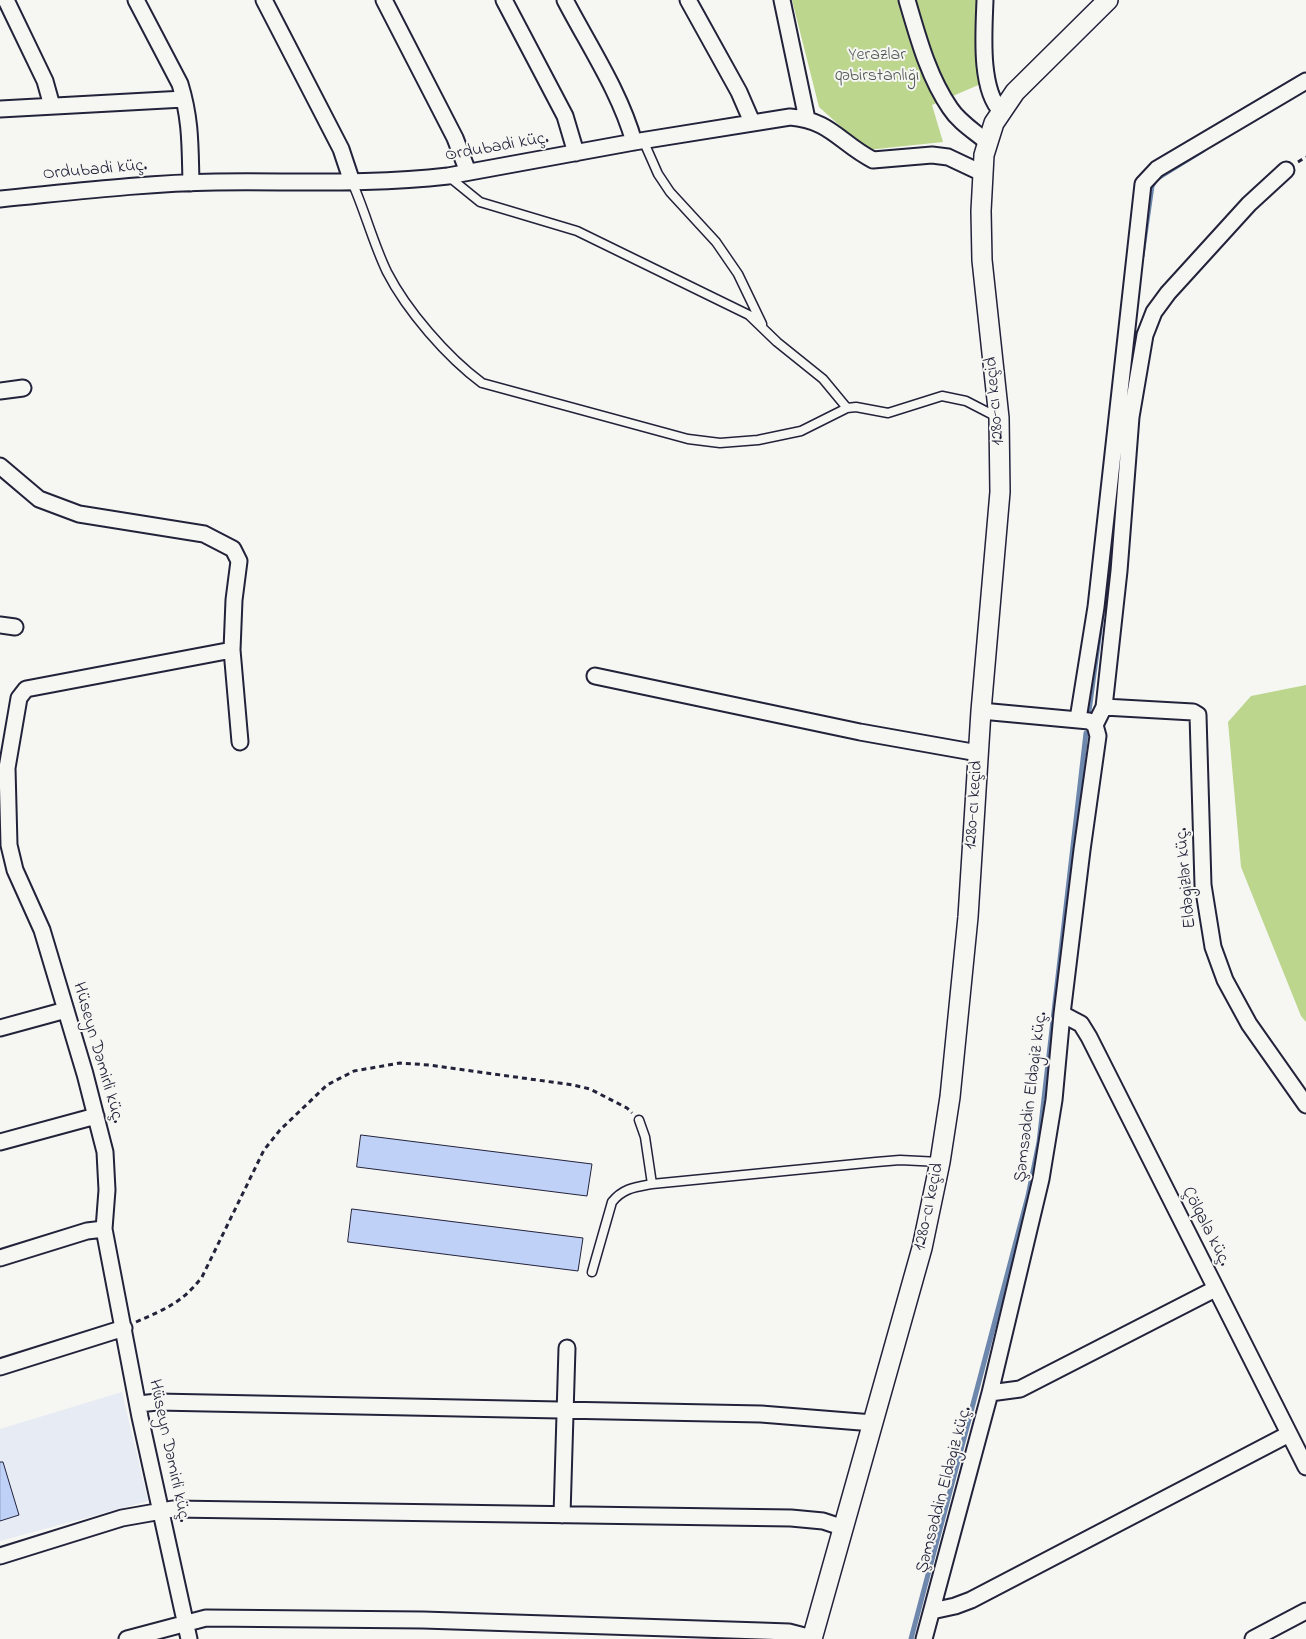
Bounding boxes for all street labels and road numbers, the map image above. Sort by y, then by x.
street label: Ordubadi küç. [444,128,550,168]
street label: Ordubadi küç. [42,156,148,186]
street label: 1280-cı keçid [981,356,1011,446]
street label: 1280-cı keçid [961,760,989,850]
street label: Eldəgizlər küç. [1172,827,1202,929]
street label: Hüseyn Dəmirli küç. [67,980,127,1126]
street label: Şəmsəddin Eldəgiz küç. [1011,1010,1053,1184]
street label: 1280-cı keçid [910,1161,950,1253]
street label: Çölqala küç. [1176,1184,1234,1270]
street label: Hüseyn Dəmirli küç. [142,1378,194,1524]
street label: Şəmsəddin Eldəgiz küç. [912,1404,978,1576]

